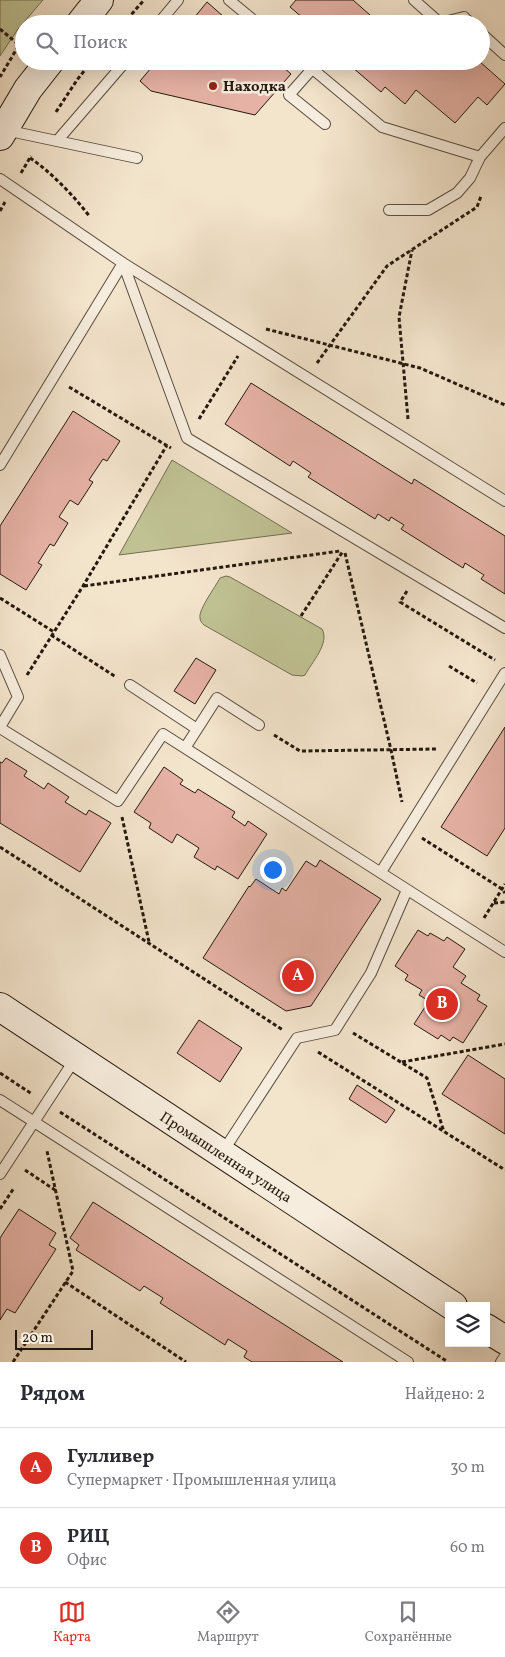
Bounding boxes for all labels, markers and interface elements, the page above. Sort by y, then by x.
search box [15,15,490,70]
icon: search [33,29,61,57]
text: Поиск [73,30,127,56]
place label: Находка [223,77,286,98]
marker: Находка [207,80,219,92]
your location [260,857,286,883]
pin: A [282,957,314,995]
pin: B [426,985,458,1023]
street label: Промышленная улица [155,1108,295,1209]
map controls [445,1302,490,1347]
button: layers [445,1302,490,1347]
scale bar [15,1327,92,1350]
text: 20 m [22,1329,53,1348]
text: Рядом [20,1380,85,1409]
text: Найдено: 2 [405,1384,485,1406]
text: Гулливер [67,1444,154,1470]
text: A [30,1457,42,1479]
text: 30 m [450,1457,485,1479]
text: Супермаркет · Промышленная улица [67,1470,337,1492]
text: РИЦ [67,1524,110,1550]
text: B [31,1537,41,1559]
text: 60 m [450,1537,485,1559]
text: Офис [67,1550,107,1572]
tab: Карта [53,1598,91,1647]
tab: Маршрут [197,1598,259,1647]
tab: Сохранённые [365,1598,452,1647]

